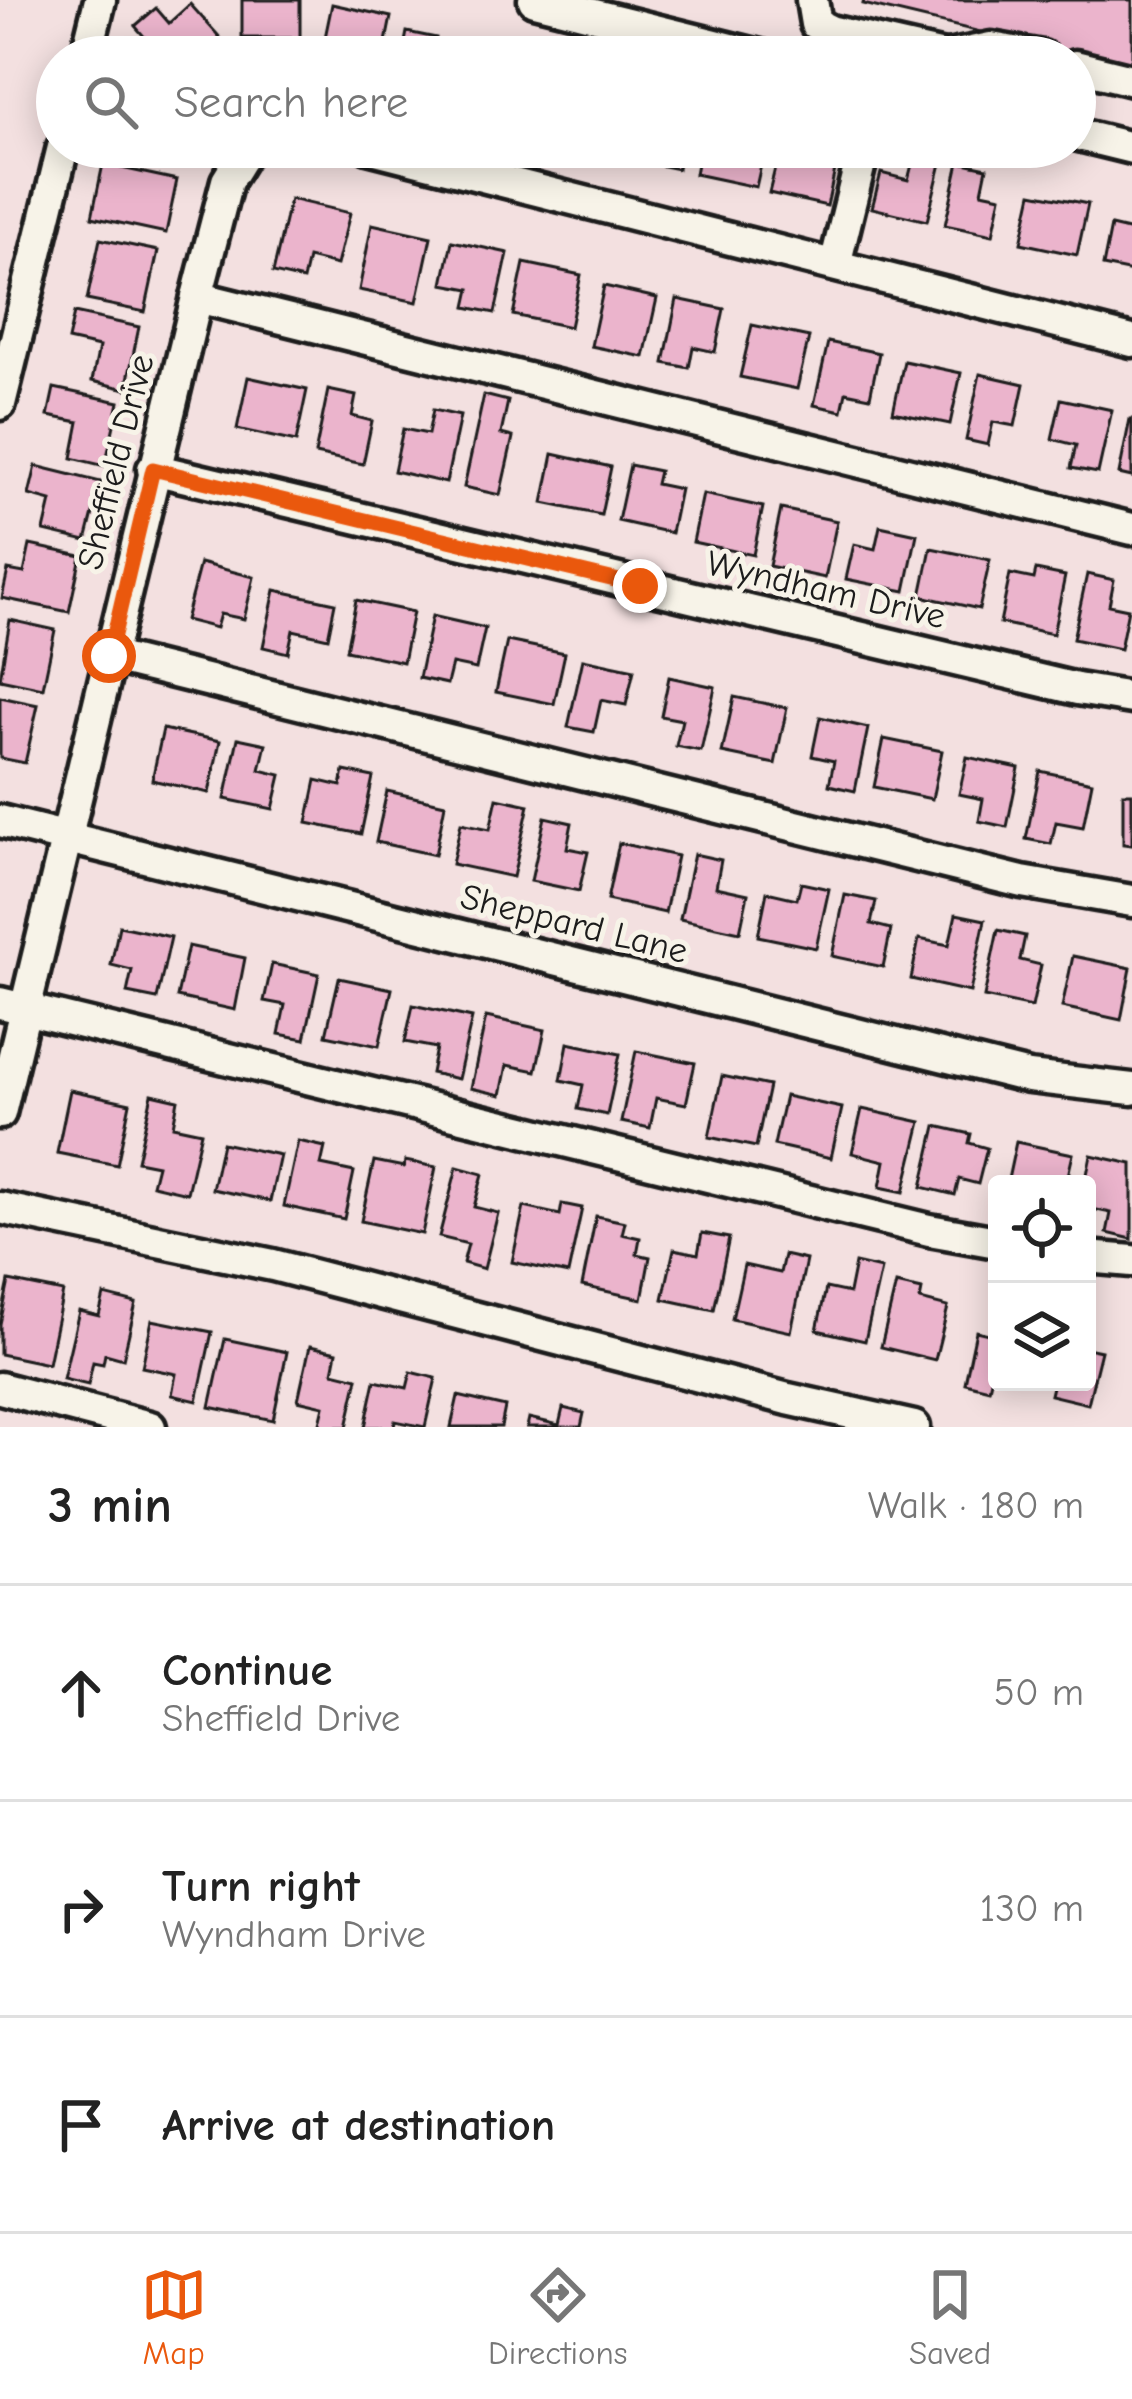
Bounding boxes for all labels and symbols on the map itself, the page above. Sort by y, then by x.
street label: Sheffield Drive [70,350,162,574]
street label: Wyndham Drive [703,543,949,637]
route end [613,559,667,613]
route start [82,629,136,683]
street label: Sheppard Lane [456,876,692,972]

